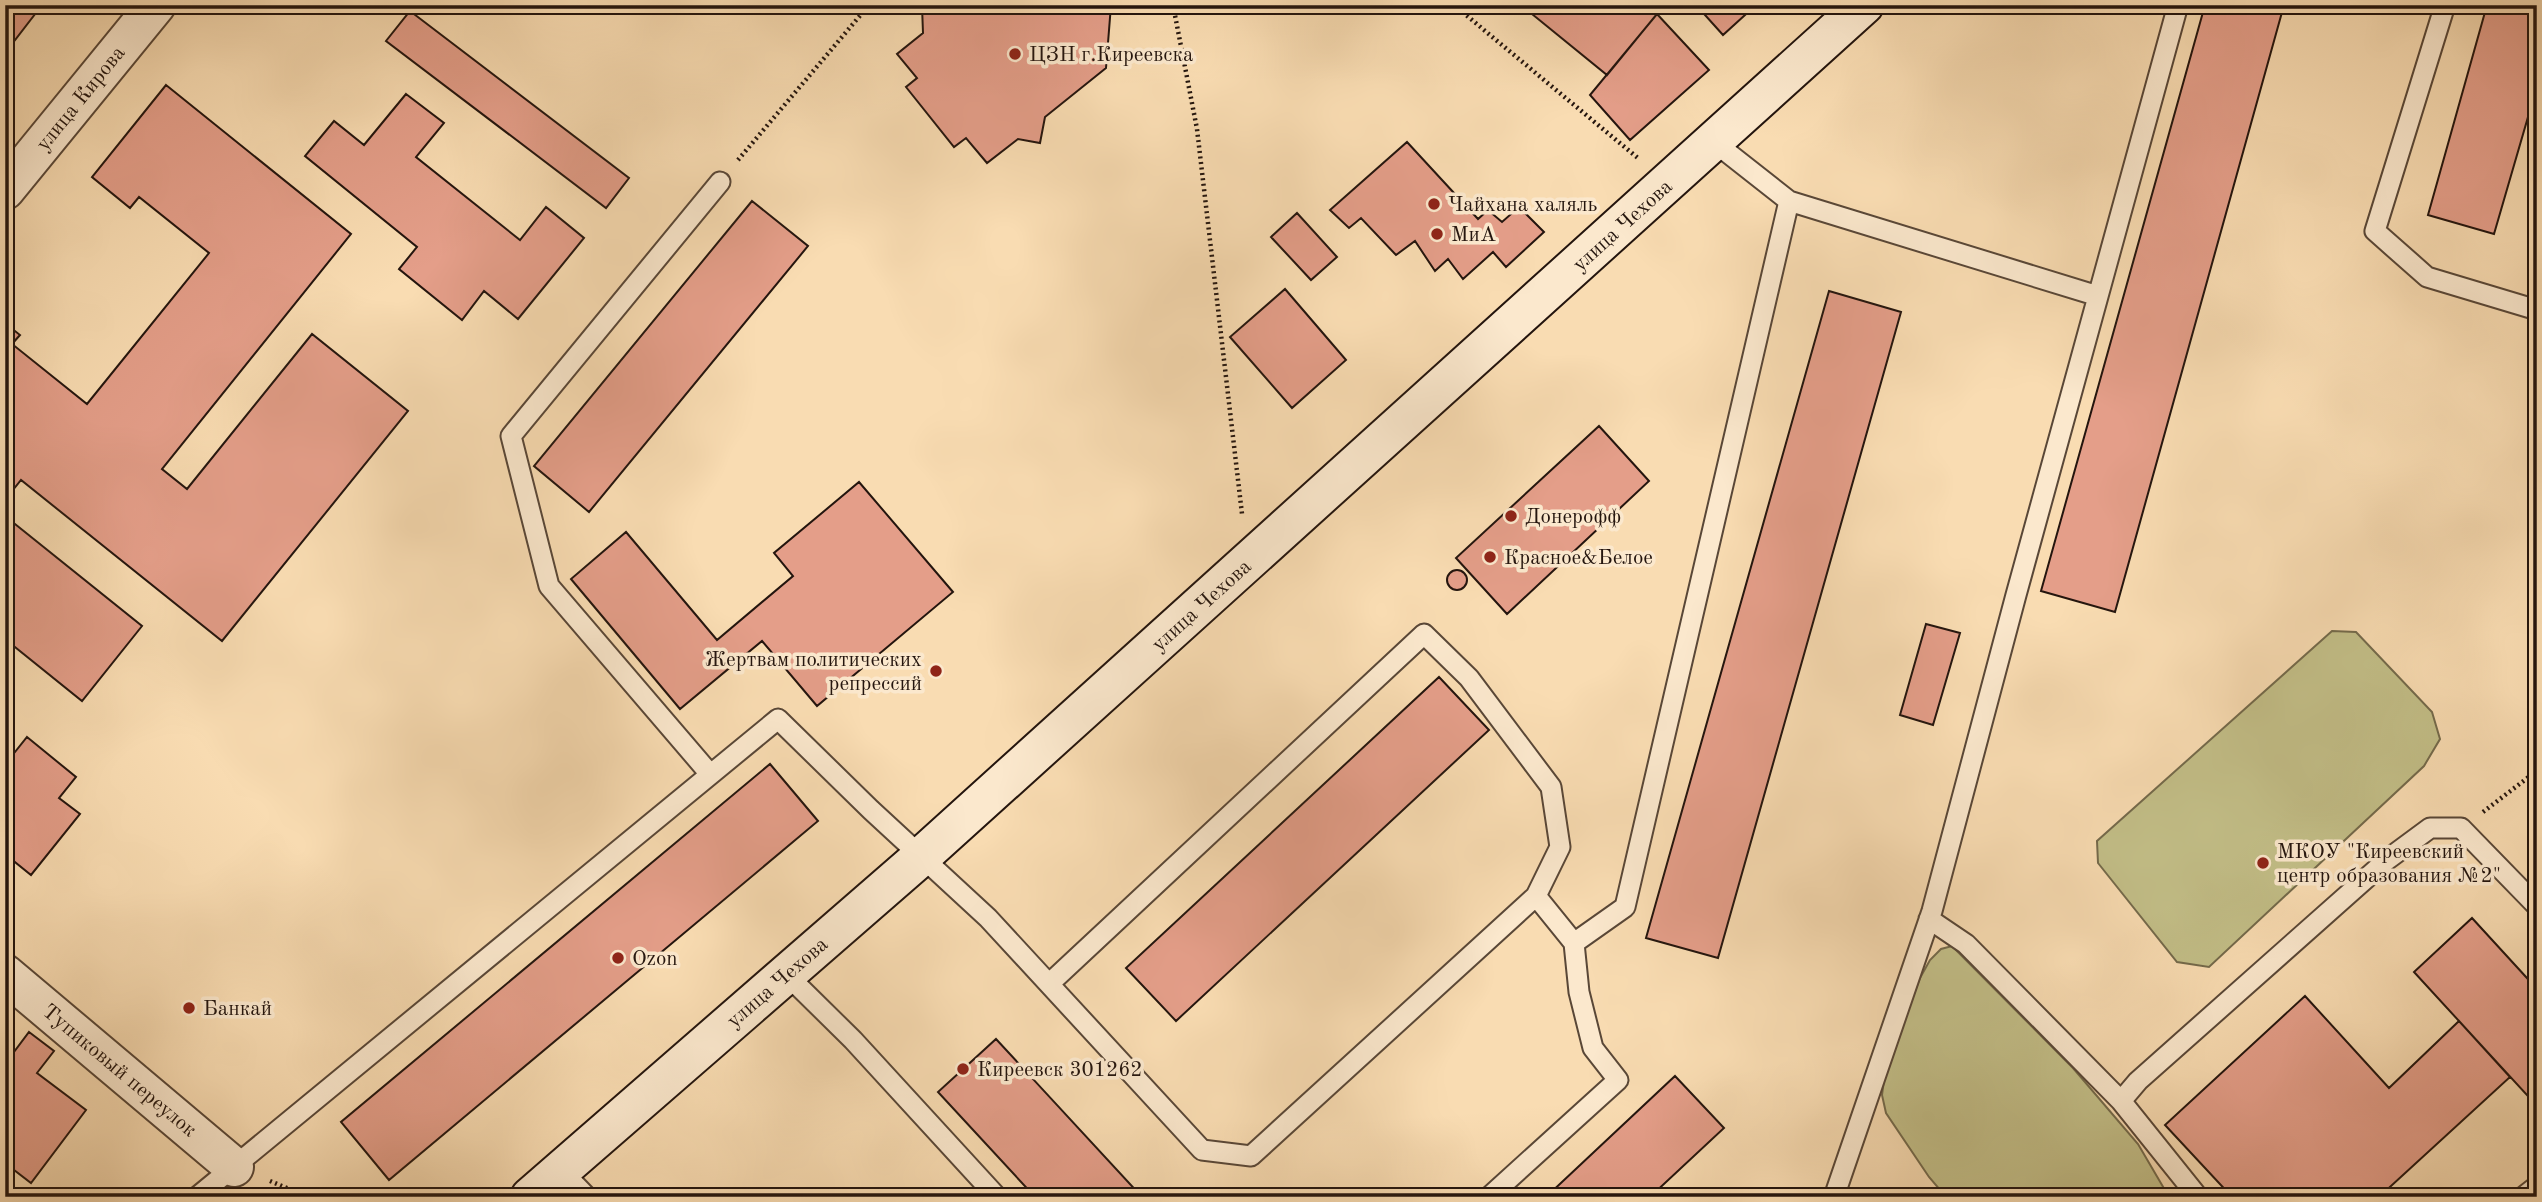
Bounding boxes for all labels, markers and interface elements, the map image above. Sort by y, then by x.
street label: улица Кирова [33,43,130,155]
place label: ЦЗН г.Киреевска [1029,45,1193,66]
marker: ЦЗН г.Киреевска [1007,46,1023,62]
street label: улица Чехова [1569,176,1677,276]
place label: Чайхана халяль [1448,195,1597,216]
marker: Чайхана халяль [1426,196,1442,212]
place label: МиА [1451,225,1496,246]
marker: МиА [1429,226,1445,242]
place label: Донерофф [1525,507,1621,528]
marker: Донерофф [1503,508,1519,524]
place label: Красное&Белое [1504,548,1653,569]
marker: Красное&Белое [1482,549,1498,565]
street label: улица Чехова [1148,556,1256,656]
place label: Жертвам политических репрессий [705,650,922,695]
marker: Жертвам политических репрессий [928,663,944,679]
place label: МКОУ "Киреевский центр образования №2" [2277,842,2501,887]
marker: МКОУ "Киреевский центр образования №2" [2255,855,2271,871]
street label: улица Чехова [724,934,832,1032]
place label: Ozon [632,949,678,970]
marker: Ozon [610,950,626,966]
place label: Банкай [203,999,272,1020]
marker: Банкай [181,1000,197,1016]
street label: Тупиковый переулок [38,1001,201,1142]
place label: Киреевск 301262 [977,1060,1143,1081]
marker: Киреевск 301262 [955,1061,971,1077]

